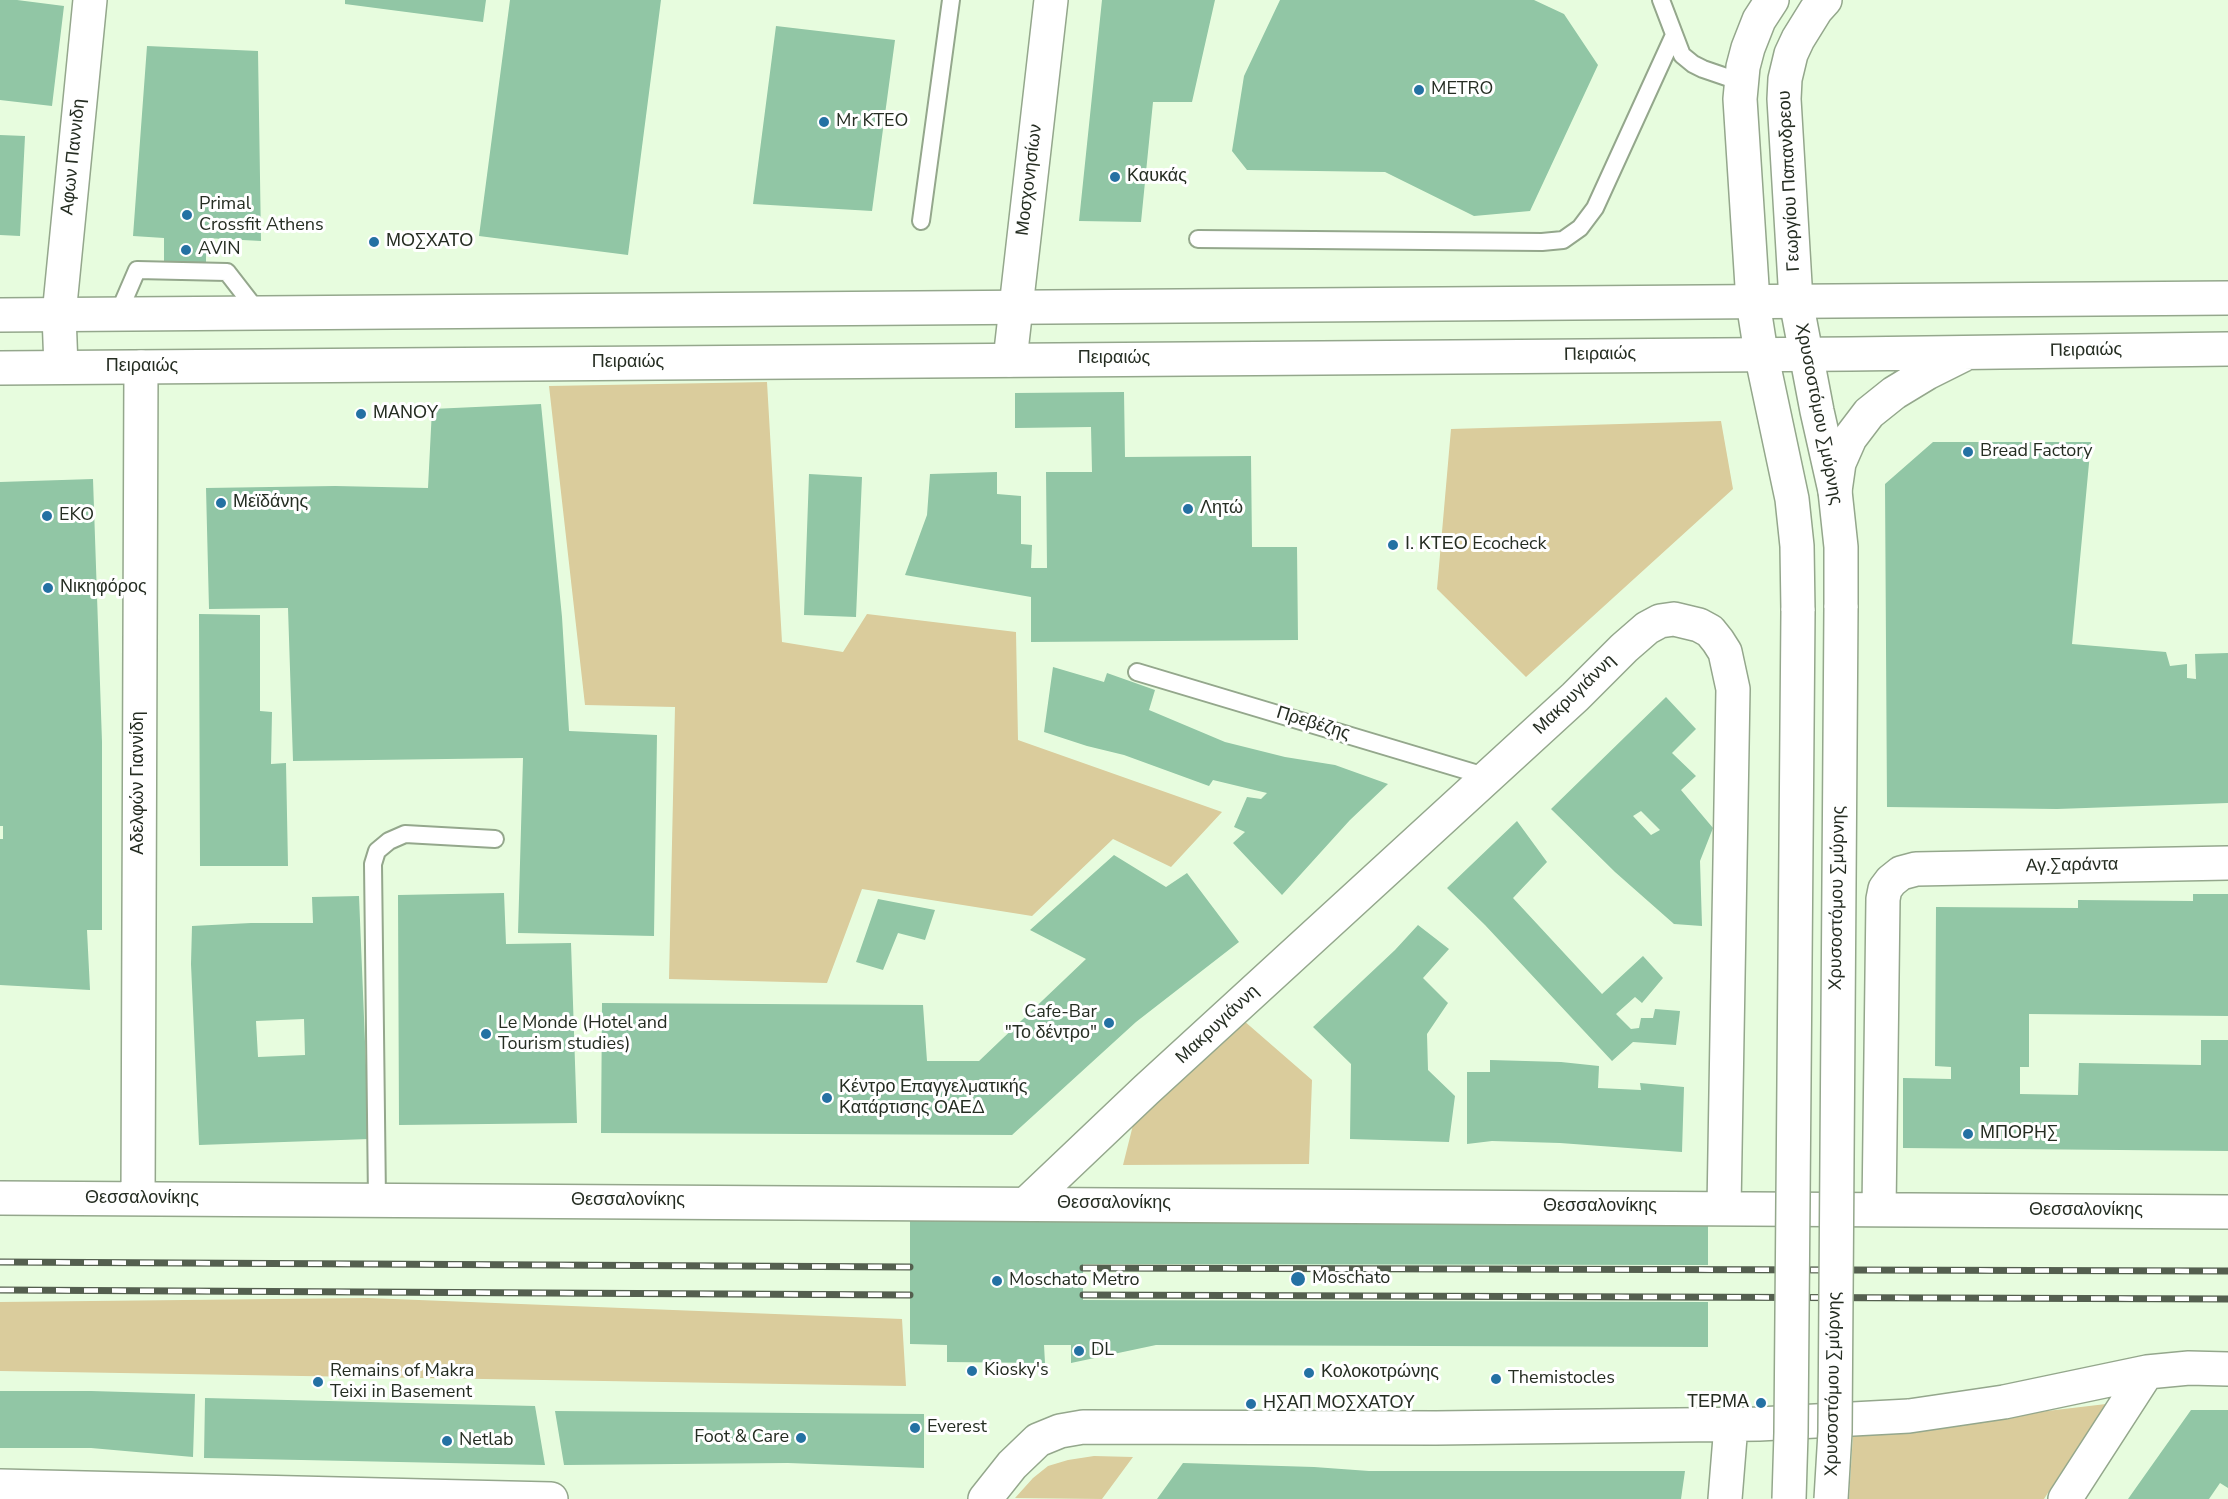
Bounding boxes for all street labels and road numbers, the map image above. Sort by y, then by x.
street label: Γεωργίου Παπανδρεου [1774,90,1806,272]
street label: Αφων Παννιδη [57,98,91,216]
street label: Μοσχονησίων [1012,123,1048,237]
street label: Χρυσοστόμου Σμύρνης [1790,321,1846,507]
street label: Πειραιώς [2050,340,2122,362]
street label: Πειραιώς [1564,344,1636,366]
street label: Πειραιώς [1078,348,1150,370]
street label: Πειραιώς [592,352,664,374]
street label: Πειραιώς [106,356,178,378]
street label: Μακρυγιάννη [1529,650,1621,740]
street label: Πρεβέζης [1274,703,1352,745]
street label: Αδελφών Γιαννίδη [128,711,150,855]
street label: Χρυσοστόμου Σμύρνης [1826,805,1850,991]
street label: Αγ.Σαράντα [2025,854,2119,878]
street label: Μακρυγιάννη [1172,981,1264,1069]
street label: Θεσσαλονίκης [85,1188,199,1210]
street label: Θεσσαλονίκης [571,1190,685,1212]
street label: Θεσσαλονίκης [1057,1193,1171,1215]
street label: Θεσσαλονίκης [1543,1196,1657,1218]
street label: Θεσσαλονίκης [2029,1200,2143,1222]
street label: Χρυσοστόμου Σμύρνης [1822,1291,1846,1477]

